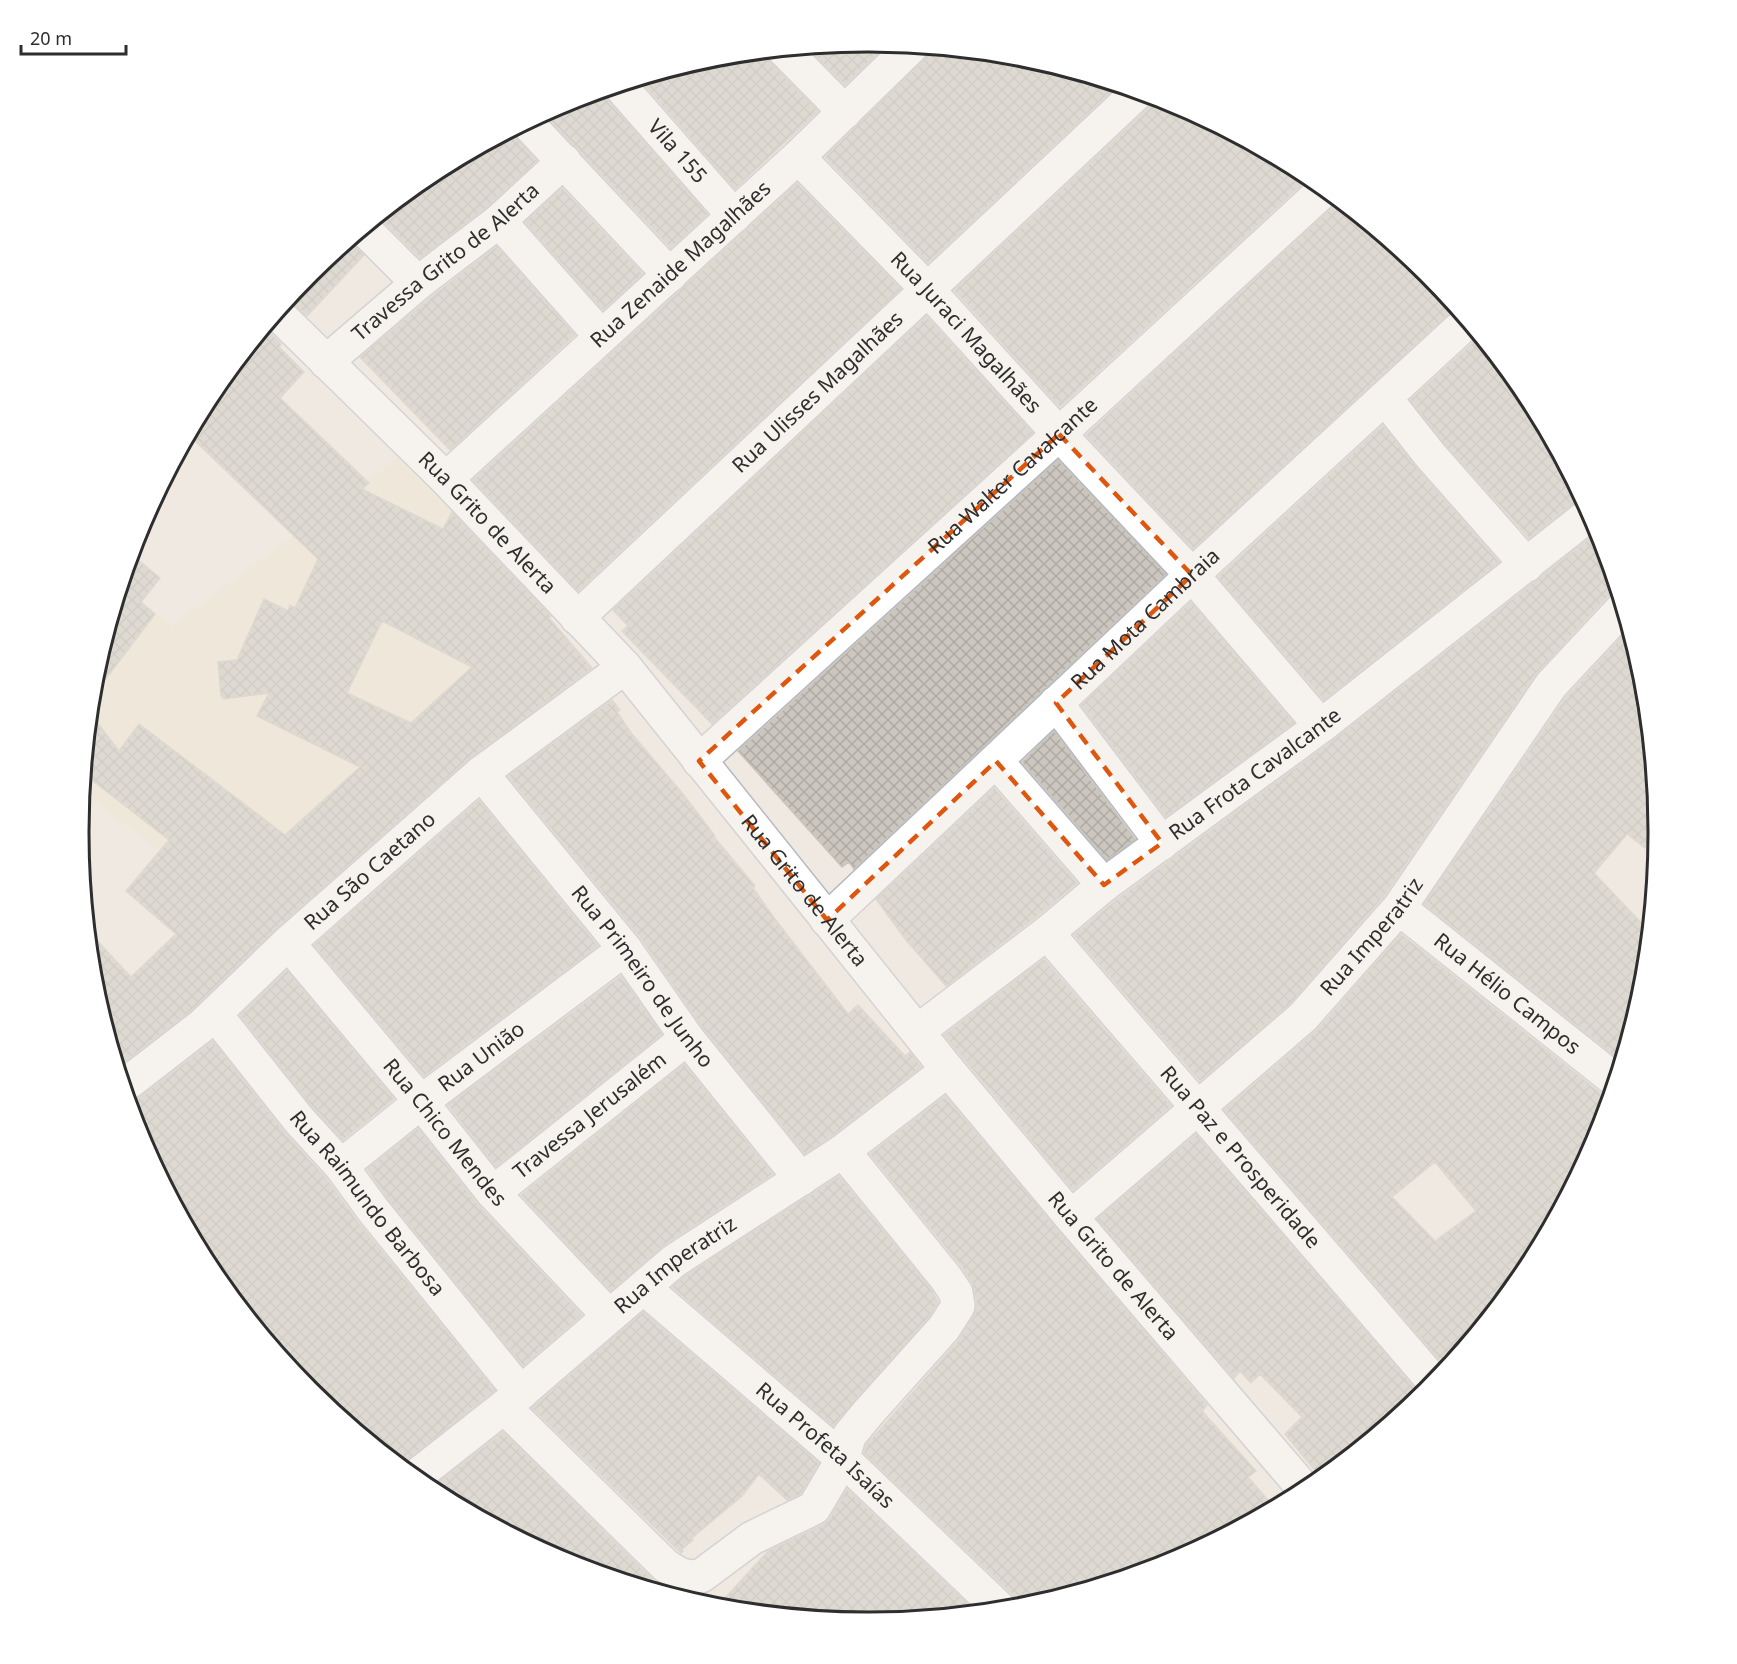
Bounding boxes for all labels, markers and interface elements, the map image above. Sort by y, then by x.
scale bar [21,18,126,56]
text: 20 m [30,26,72,50]
street label: Vila 155 [642,113,714,189]
street label: Rua Zenaide Magalhães [584,174,776,353]
street label: Travessa Grito de Alerta [346,176,545,347]
street label: Rua Juraci Magalhães [885,245,1048,419]
street label: Rua Ulisses Magalhães [726,305,909,479]
street label: Rua Walter Cavalcante [921,391,1103,560]
street label: Rua Grito de Alerta [413,445,563,599]
street label: Rua Mota Cambraia [1064,542,1225,695]
street label: Rua Frota Cavalcante [1163,701,1346,846]
street label: Rua São Caetano [297,805,441,936]
street label: Rua Grito de Alerta [735,808,875,972]
street label: Rua Imperatriz [1313,872,1429,1001]
street label: Rua Primeiro de Junho [566,879,720,1073]
street label: Rua Hélio Campos [1428,926,1587,1060]
street label: Rua União [432,1014,530,1098]
street label: Travessa Jerusalém [507,1045,672,1185]
street label: Rua Chico Mendes [377,1052,513,1212]
street label: Rua Paz e Prosperidade [1154,1059,1328,1254]
street label: Rua Raimundo Barbosa [284,1104,452,1301]
street label: Rua Grito de Alerta [1042,1185,1185,1346]
street label: Rua Imperatriz [608,1209,741,1319]
street label: Rua Profeta Isaías [750,1375,901,1514]

